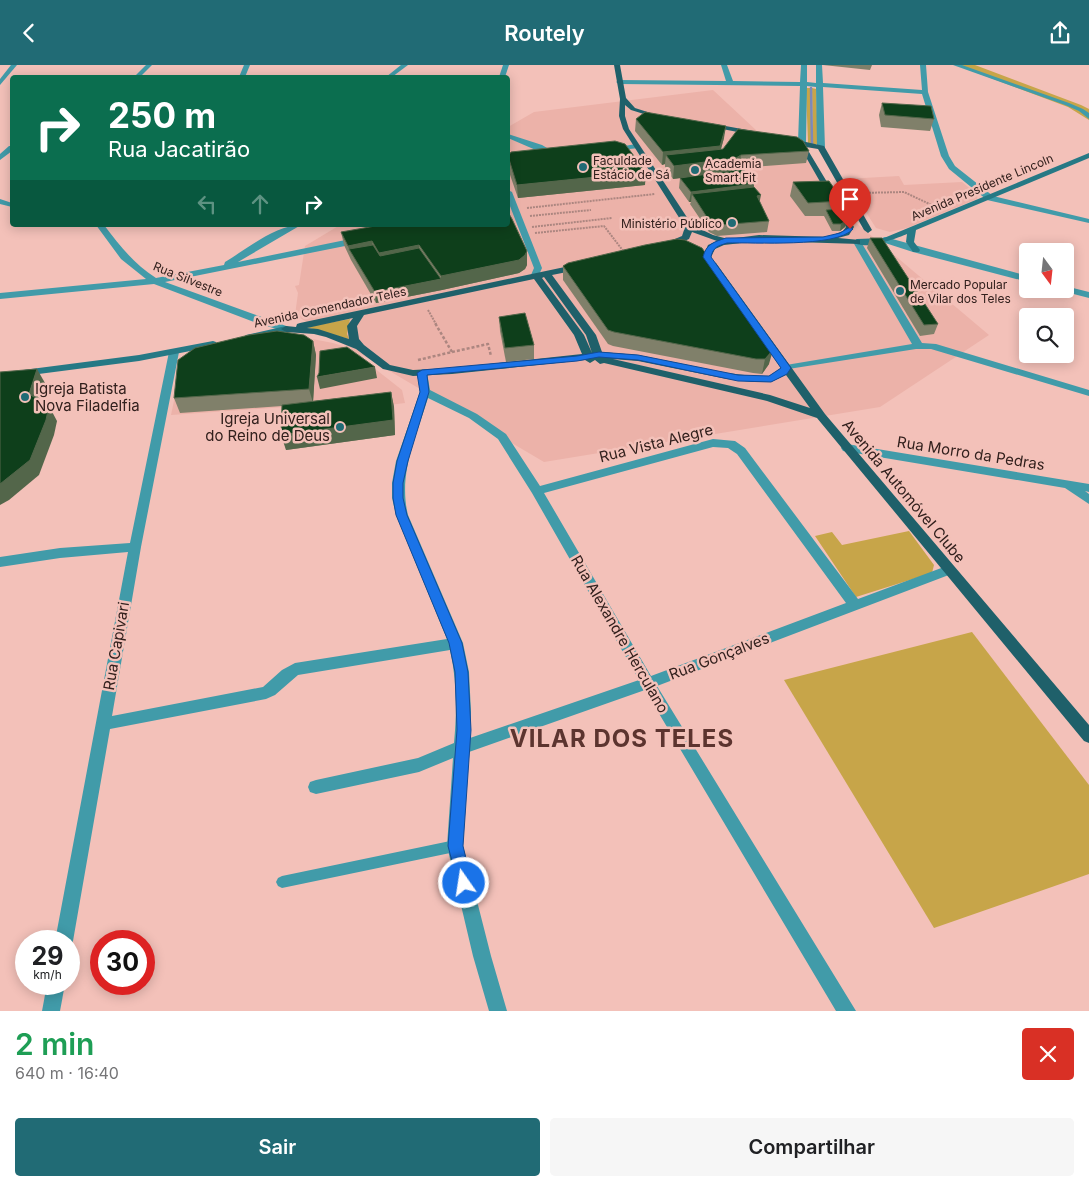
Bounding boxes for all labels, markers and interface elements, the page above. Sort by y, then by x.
icon: back [15,19,43,47]
icon: share [1046,19,1074,47]
text: Routely [504,20,585,46]
text: 250 m [108,94,216,136]
icon: right [25,95,90,160]
text: Rua Jacatirão [108,136,250,162]
street label: Avenida Presidente Lincoln [909,150,1055,224]
place label: Faculdade Estácio de Sá [593,153,670,182]
place label: Academia Smart Fit [705,156,762,185]
marker: Faculdade Estácio de Sá [577,161,589,173]
marker: Academia Smart Fit [689,164,701,176]
pin [829,178,871,229]
icon: arrive [836,185,864,213]
icon: left [193,190,221,218]
icon: ahead [246,190,274,218]
icon: right [299,190,327,218]
place label: Ministério Público [621,216,722,231]
marker: Ministério Público [726,217,738,229]
north arrow [1019,243,1074,297]
map controls [1019,243,1074,363]
street label: Rua Silvestre [151,258,225,300]
place label: Mercado Popular de Vilar dos Teles [910,277,1011,306]
street label: Avenida Comendador Teles [252,283,408,331]
marker: Mercado Popular de Vilar dos Teles [894,285,906,297]
button: search [1019,308,1074,363]
place label: Igreja Batista Nova Filadelfia [35,379,140,415]
marker: Igreja Batista Nova Filadelfia [19,391,31,403]
place label: Igreja Universal do Reino de Deus [205,409,330,445]
street label: Avenida Automóvel Clube [838,415,970,567]
street label: Rua Vista Alegre [597,420,715,466]
marker: Igreja Universal do Reino de Deus [334,421,346,433]
street label: Rua Morro da Pedras [896,432,1046,474]
street label: Rua Alexandre Herculano [567,552,673,716]
street label: Rua Capivari [99,600,133,692]
street label: Rua Gonçalves [666,628,772,684]
district label: VILAR DOS TELES [510,724,734,753]
position arrow [437,856,489,908]
speed limit sign: 30 [90,930,155,995]
text: 29 [32,941,63,971]
text: km/h [33,967,62,982]
text: 2 min [15,1026,94,1062]
button: close [1022,1028,1074,1080]
text: 640 m · 16:40 [15,1063,119,1083]
button: Sair [15,1118,540,1176]
button: Compartilhar [550,1118,1074,1176]

